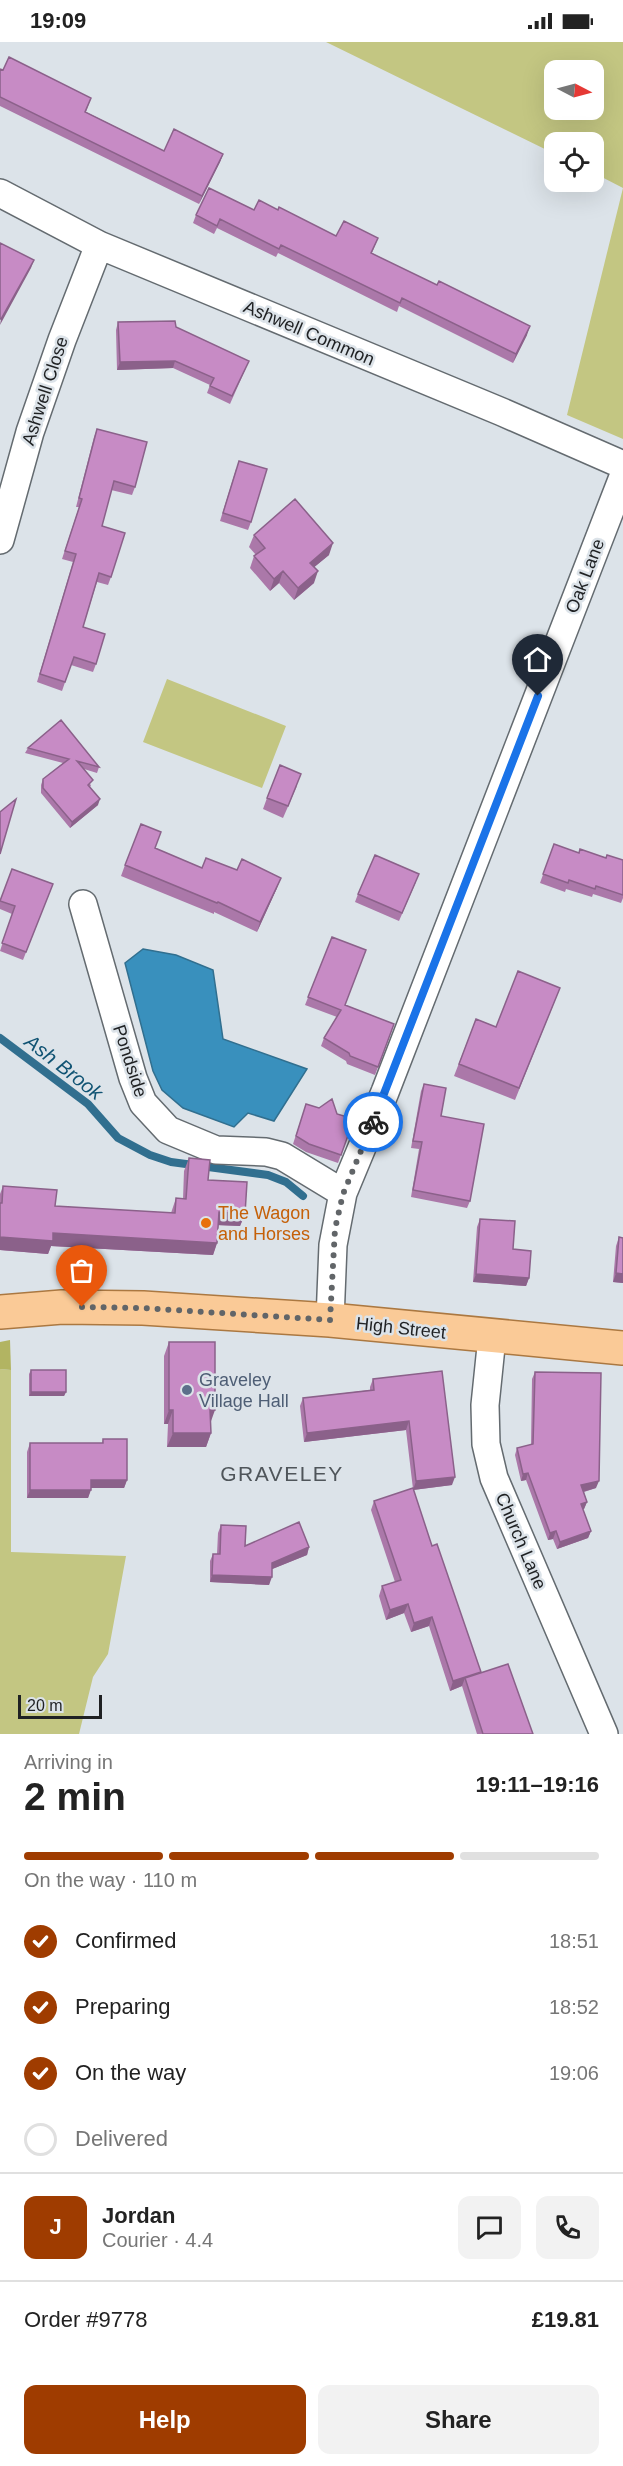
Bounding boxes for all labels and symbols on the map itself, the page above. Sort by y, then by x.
north arrow [544,60,604,120]
street label: Ashwell Common [241,296,377,370]
street label: Ashwell Close [18,334,72,448]
street label: Oak Lane [562,536,608,616]
pin [512,634,563,696]
street label: Pondside [109,1022,151,1100]
water label: Ash Brook [20,1029,108,1105]
courier [343,1092,403,1152]
place label: The Wagon and Horses [218,1203,310,1244]
marker: The Wagon and Horses [199,1216,213,1230]
pin [56,1245,107,1307]
street label: High Street [355,1313,447,1343]
place label: Graveley Village Hall [199,1370,289,1411]
marker: Graveley Village Hall [180,1383,194,1397]
district label: GRAVELEY [220,1462,344,1485]
street label: Church Lane [492,1490,550,1592]
scale bar [18,1692,102,1720]

